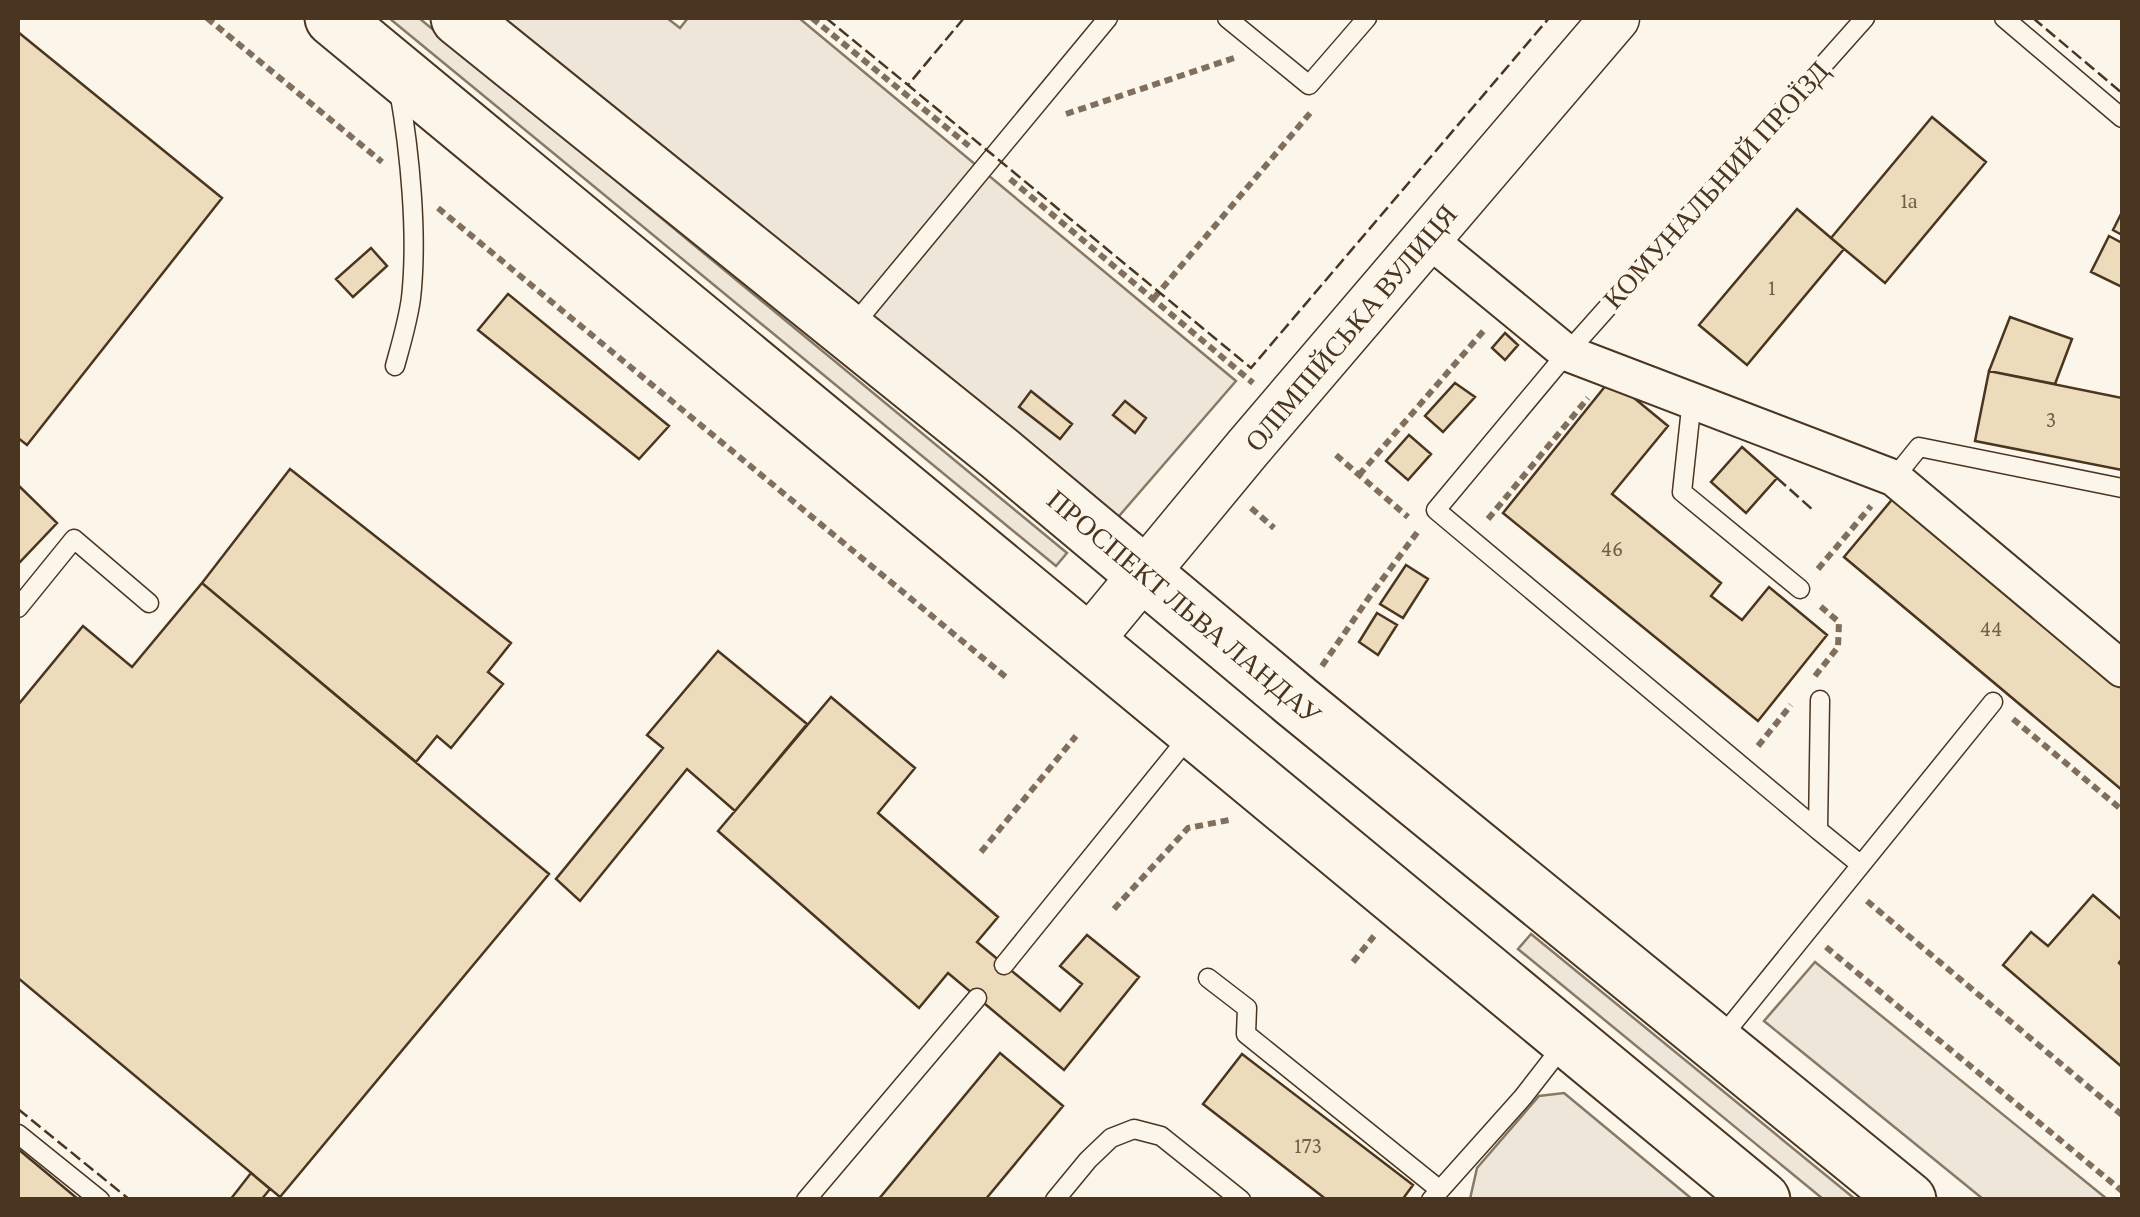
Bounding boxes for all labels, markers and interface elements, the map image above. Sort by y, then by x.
street label: КОМУНАЛЬНИЙ ПРОЇЗД [1597,55,1835,315]
house number: 1а [1900,188,1918,213]
street label: ОЛІМПІЙСЬКА ВУЛИЦЯ [1239,199,1463,457]
house number: 1 [1768,275,1776,300]
house number: 3 [2046,407,2056,432]
street label: ПРОСПЕКТ ЛЬВА ЛАНДАУ [1041,484,1327,731]
house number: 46 [1601,536,1623,561]
house number: 44 [1980,616,2002,641]
house number: 173 [1294,1133,1322,1158]

